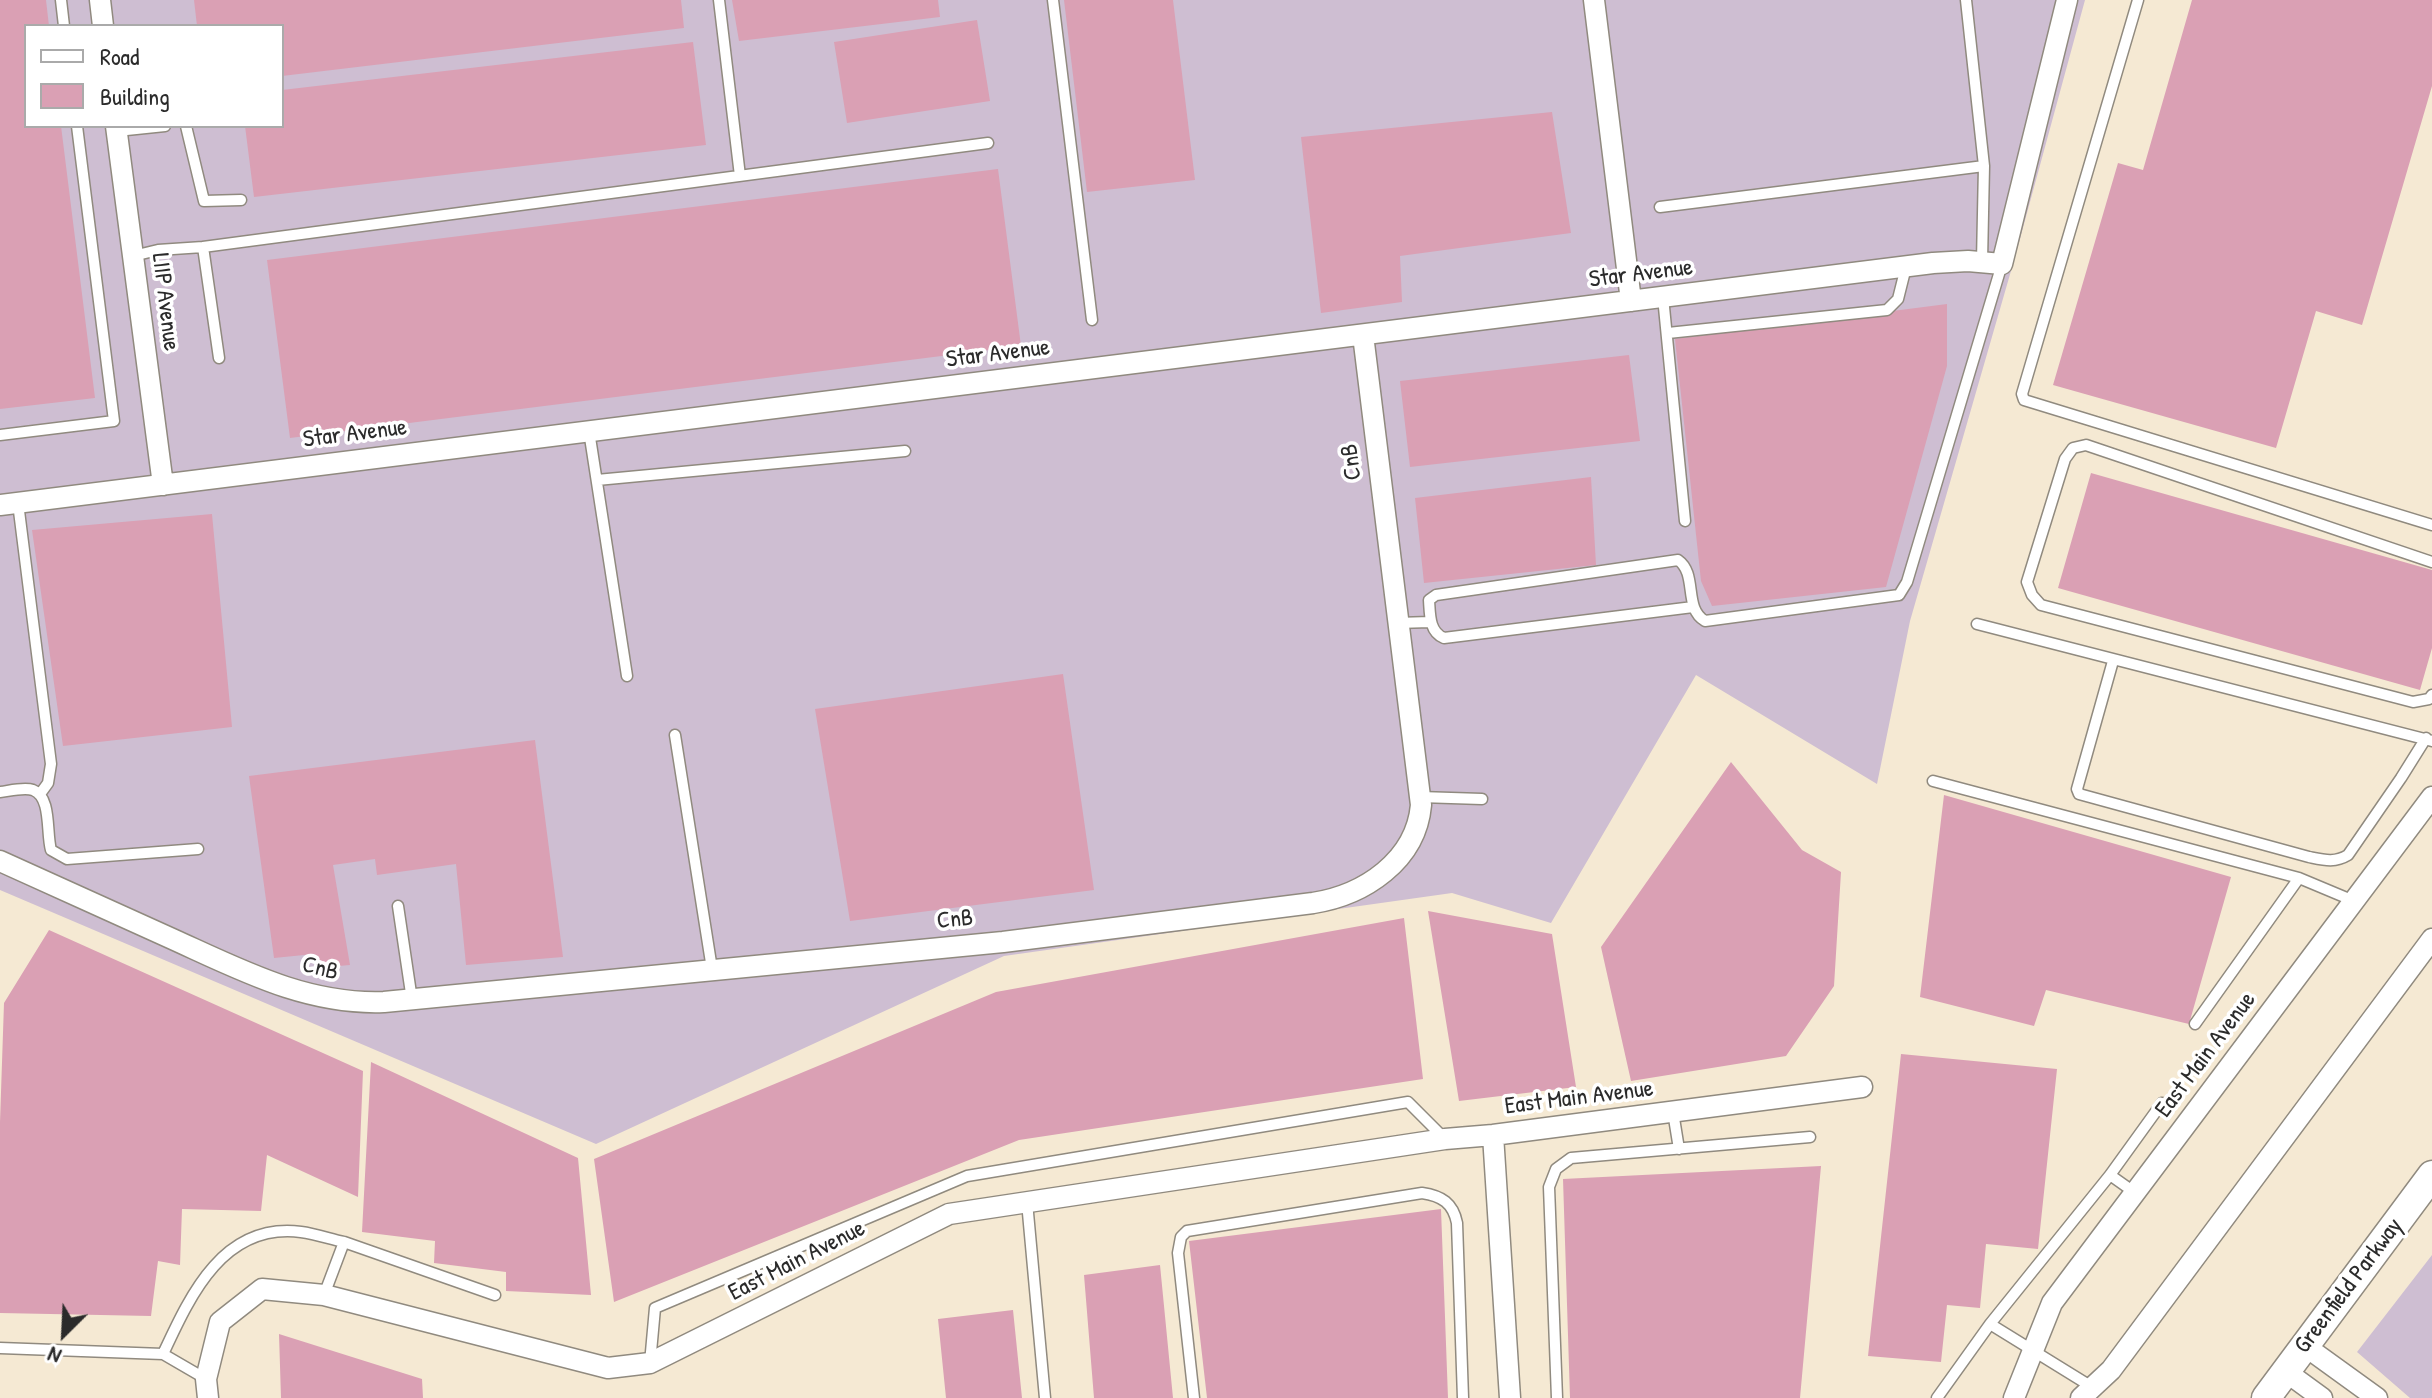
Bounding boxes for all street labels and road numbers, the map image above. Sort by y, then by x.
street label: LIIP Avenue [145,252,185,352]
street label: Star Avenue [1587,253,1695,295]
street label: Star Avenue [944,333,1052,375]
street label: Star Avenue [301,413,409,455]
street label: CnB [1336,442,1368,482]
street label: CnB [936,904,974,936]
street label: CnB [299,951,341,987]
street label: East Main Avenue [2150,987,2262,1123]
street label: East Main Avenue [1503,1075,1655,1121]
street label: Greenfield Parkway [2289,1213,2409,1359]
street label: East Main Avenue [724,1214,870,1308]

